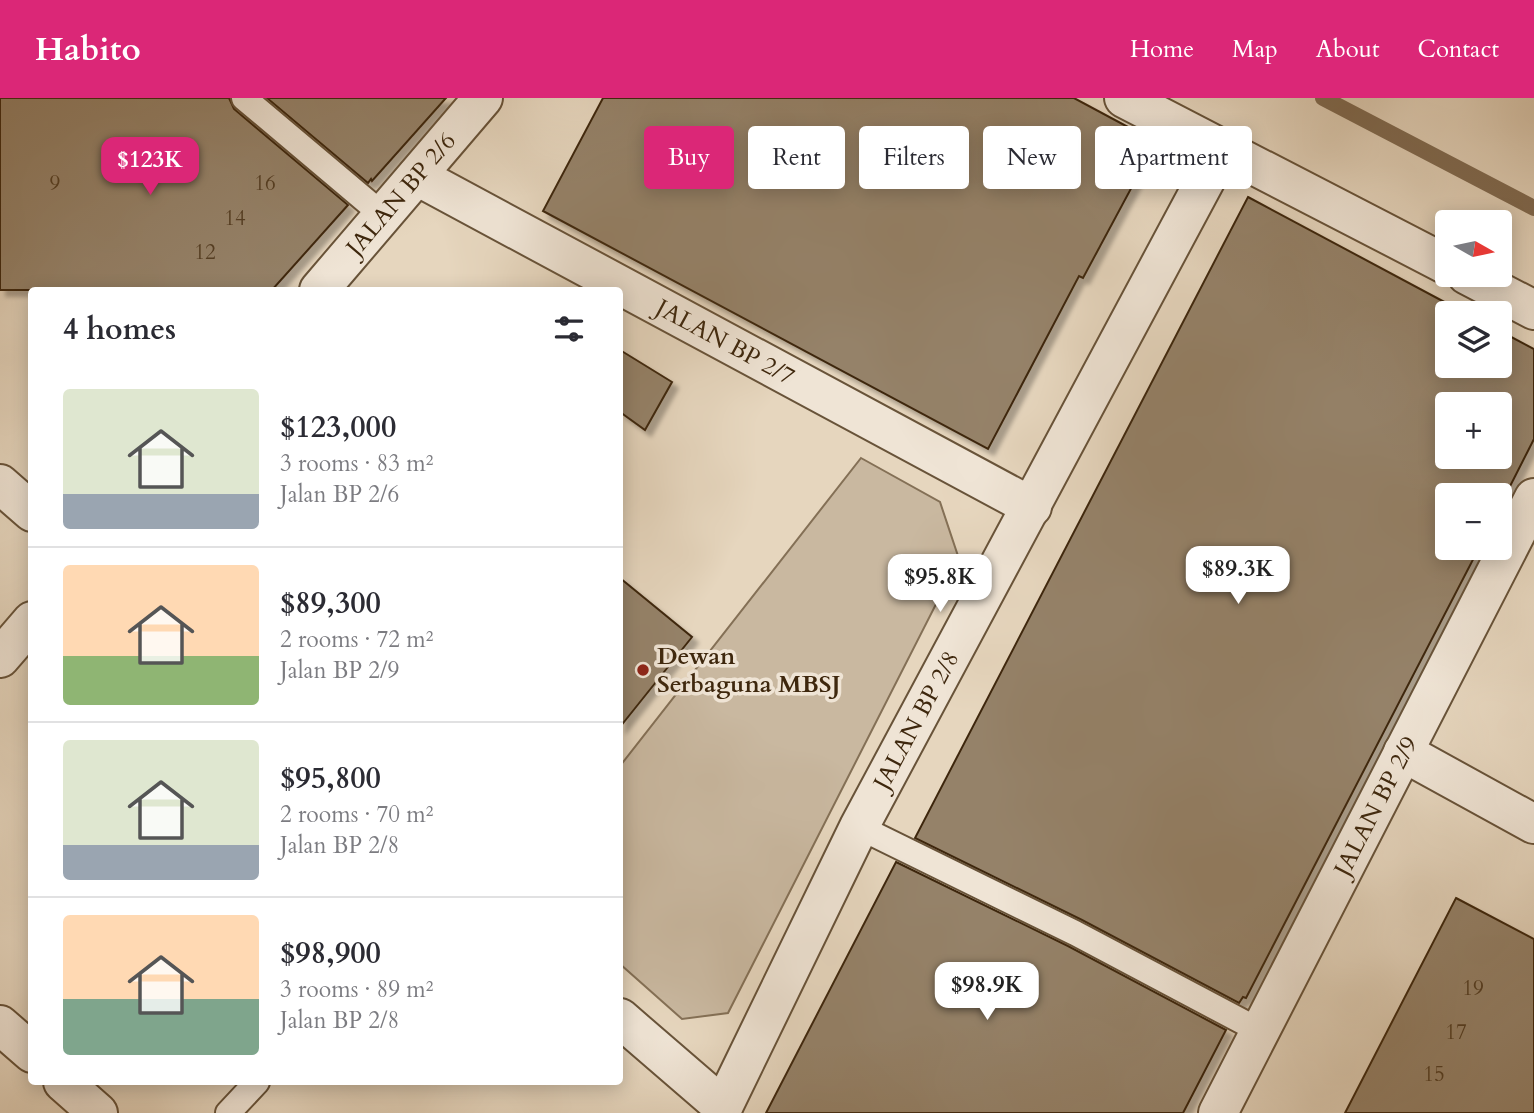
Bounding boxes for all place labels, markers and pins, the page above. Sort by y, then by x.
pin: $123K [101,138,199,197]
pin: $89.3K [1181,546,1295,606]
pin: $95.8K [883,554,997,614]
place label: Dewan Serbaguna MBSJ [657,640,841,701]
marker: Dewan Serbaguna MBSJ [635,662,651,678]
pin: $98.9K [930,962,1044,1022]

